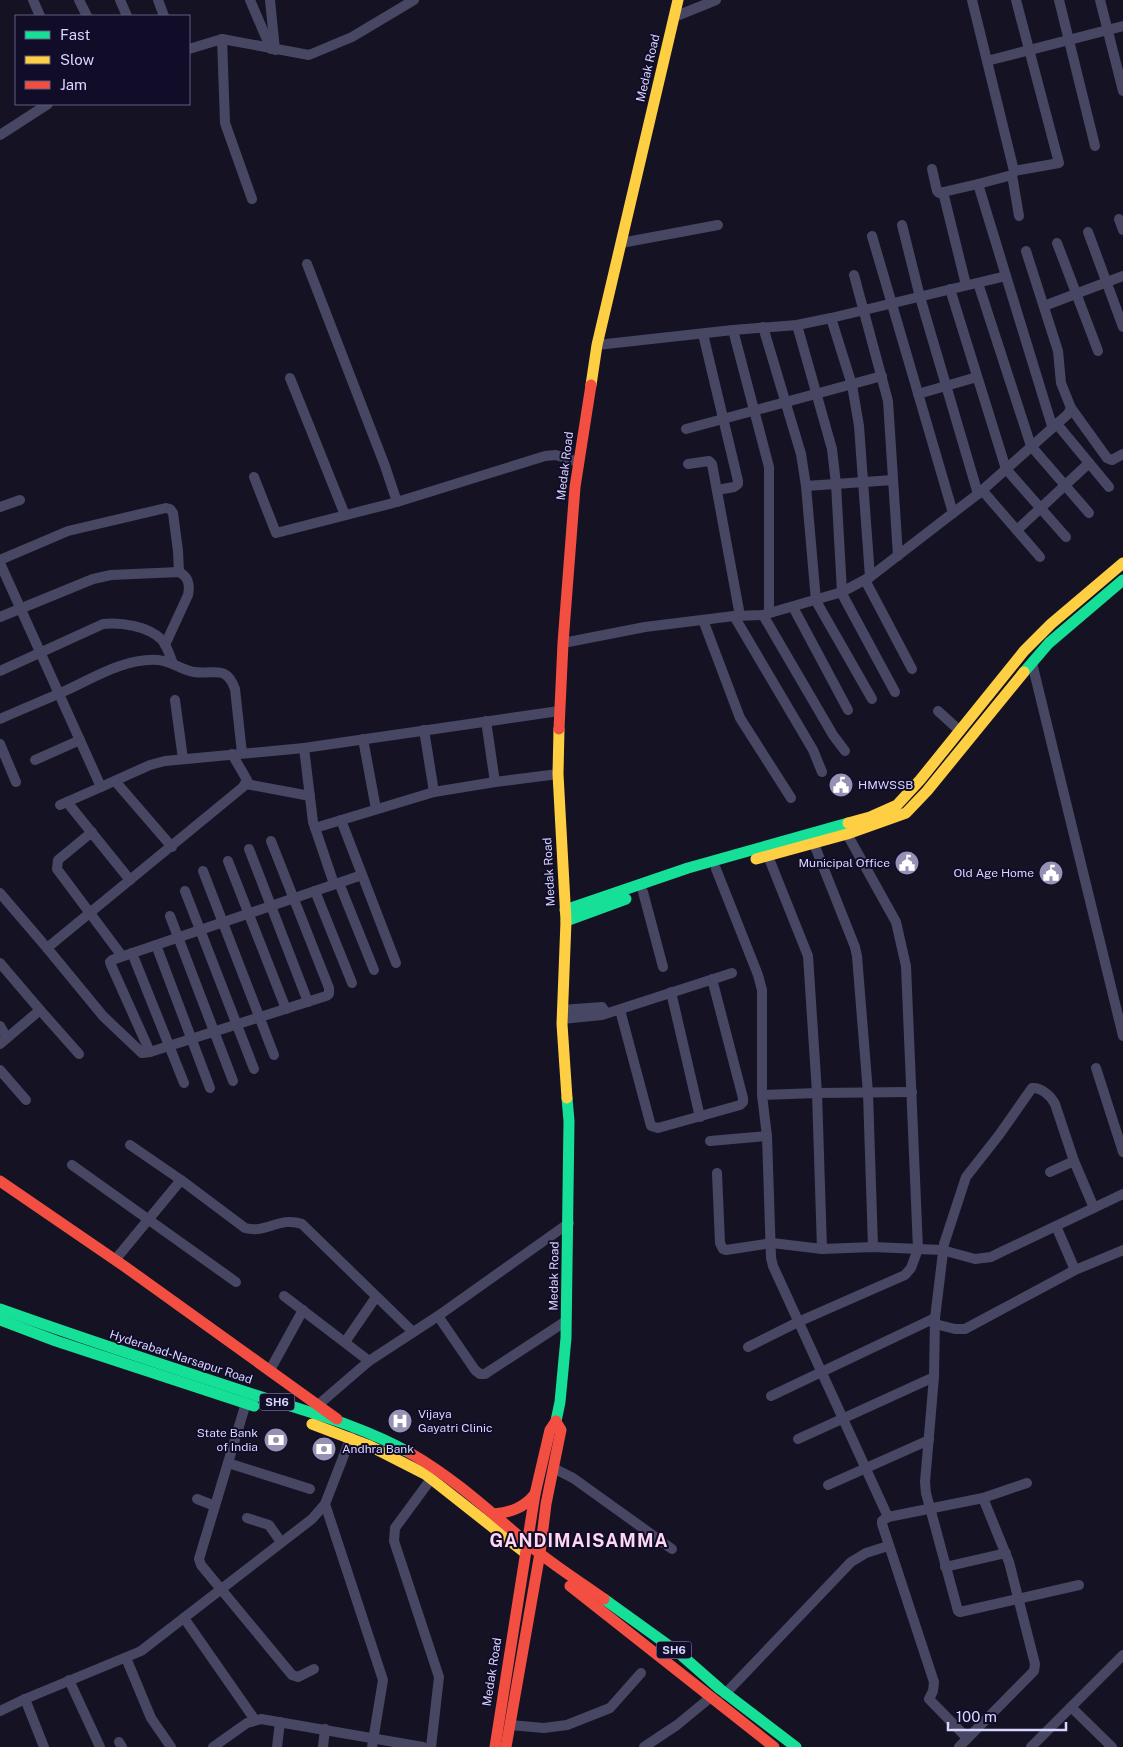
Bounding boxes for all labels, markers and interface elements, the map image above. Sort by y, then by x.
legend [15,15,190,105]
text: Fast [60,26,90,43]
street label: Medak Road [633,33,663,103]
text: Slow [60,51,95,68]
text: Jam [60,76,87,93]
street label: Medak Road [554,431,576,501]
public building icon: HMWSSB [828,772,854,798]
place label: HMWSSB [858,778,913,792]
street label: Medak Road [540,837,558,907]
public building icon: Municipal Office [894,850,920,876]
place label: Municipal Office [798,856,890,870]
public building icon: Old Age Home [1038,860,1064,886]
place label: Old Age Home [954,866,1034,880]
street label: Medak Road [546,1241,562,1311]
street label: Hyderabad-Narsapur Road [108,1327,254,1387]
road number: SH6 [260,1394,294,1410]
place label: Vijaya Gayatri Clinic [418,1407,492,1435]
hospital icon: Vijaya Gayatri Clinic [387,1408,413,1434]
place label: State Bank of India [197,1426,258,1454]
bank icon: State Bank of India [263,1427,289,1453]
bank icon: Andhra Bank [311,1436,337,1462]
place label: Andhra Bank [342,1442,414,1456]
district label: GANDIMAISAMMA [490,1530,668,1551]
street label: Medak Road [480,1637,504,1707]
road number: SH6 [656,1642,692,1658]
scale bar [948,1700,1066,1732]
text: 100 m [956,1708,997,1725]

